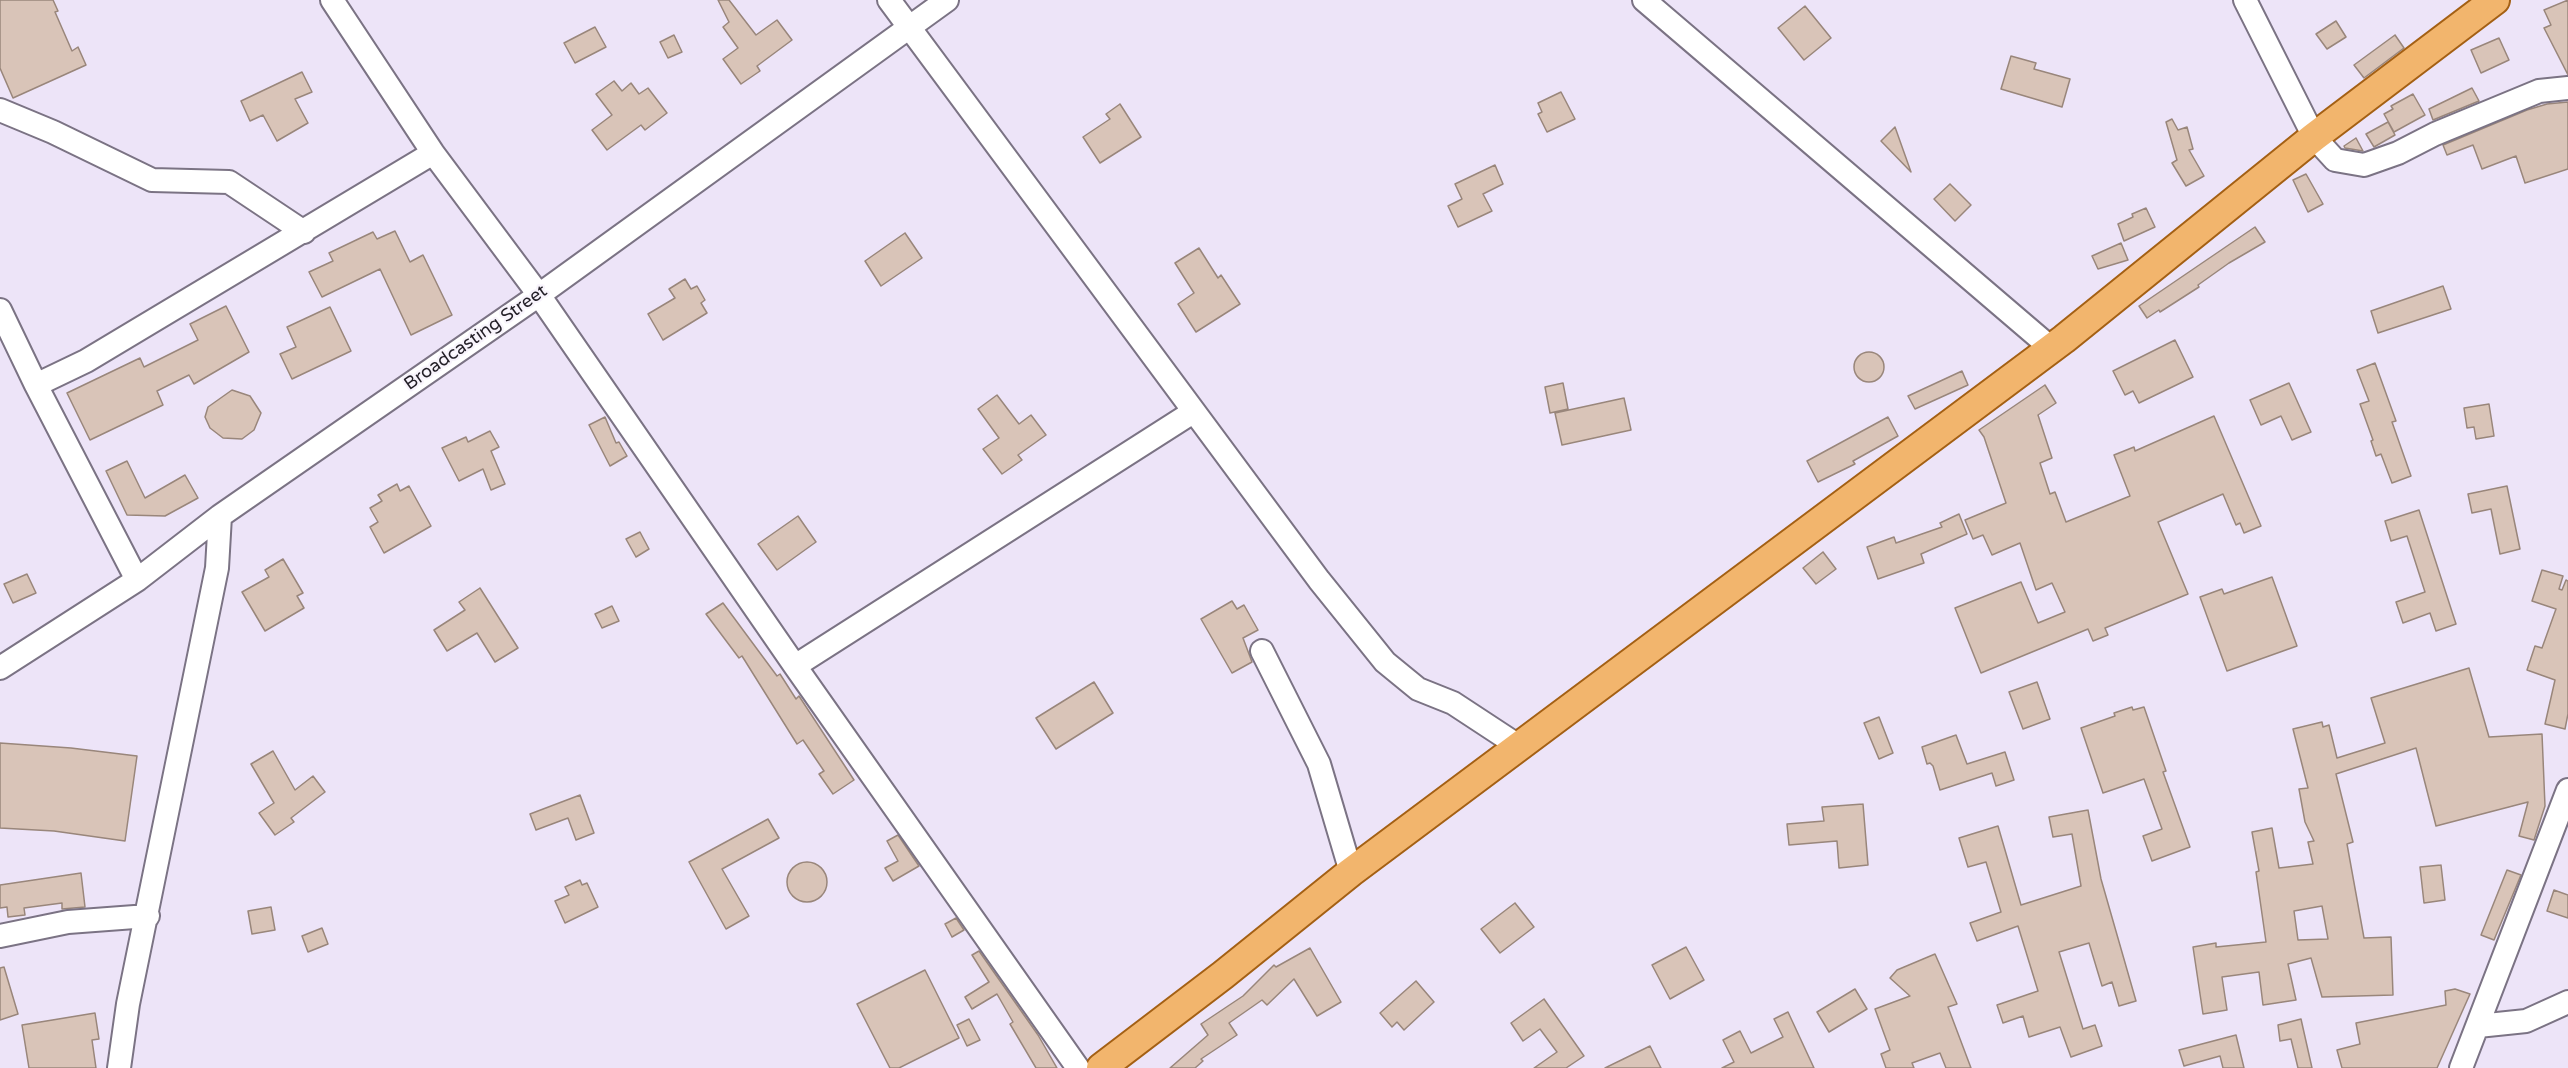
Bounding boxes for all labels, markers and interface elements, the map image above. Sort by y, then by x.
street label: Broadcasting Street [400,281,552,395]

